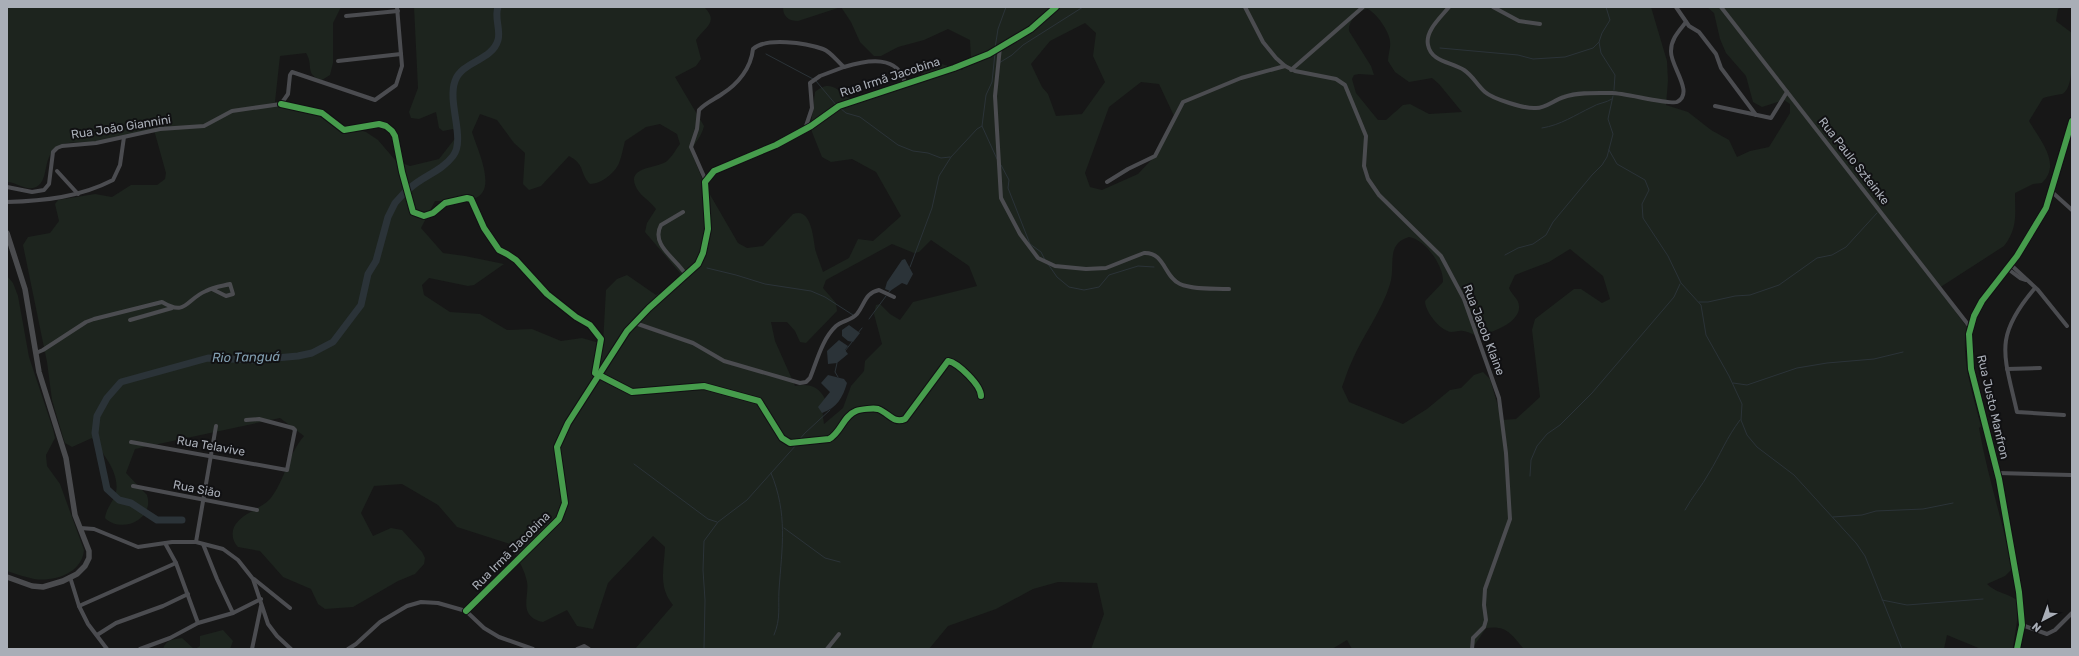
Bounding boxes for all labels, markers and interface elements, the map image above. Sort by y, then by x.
street label: Rua Irmã Jacobina [838,54,942,100]
street label: Rua João Giannini [70,112,172,142]
street label: Rua Paulo Szteinke [1816,115,1893,208]
street label: Rua Jacob Klaine [1460,283,1508,378]
water label: Rio Tanguá [212,349,281,366]
street label: Rua Justo Manfron [1974,353,2012,461]
street label: Rua Telavive [176,433,246,459]
street label: Rua Sião [172,477,222,501]
street label: Rua Irmã Jacobina [469,509,553,593]
north arrow [2023,600,2063,640]
text: N [2029,620,2044,635]

